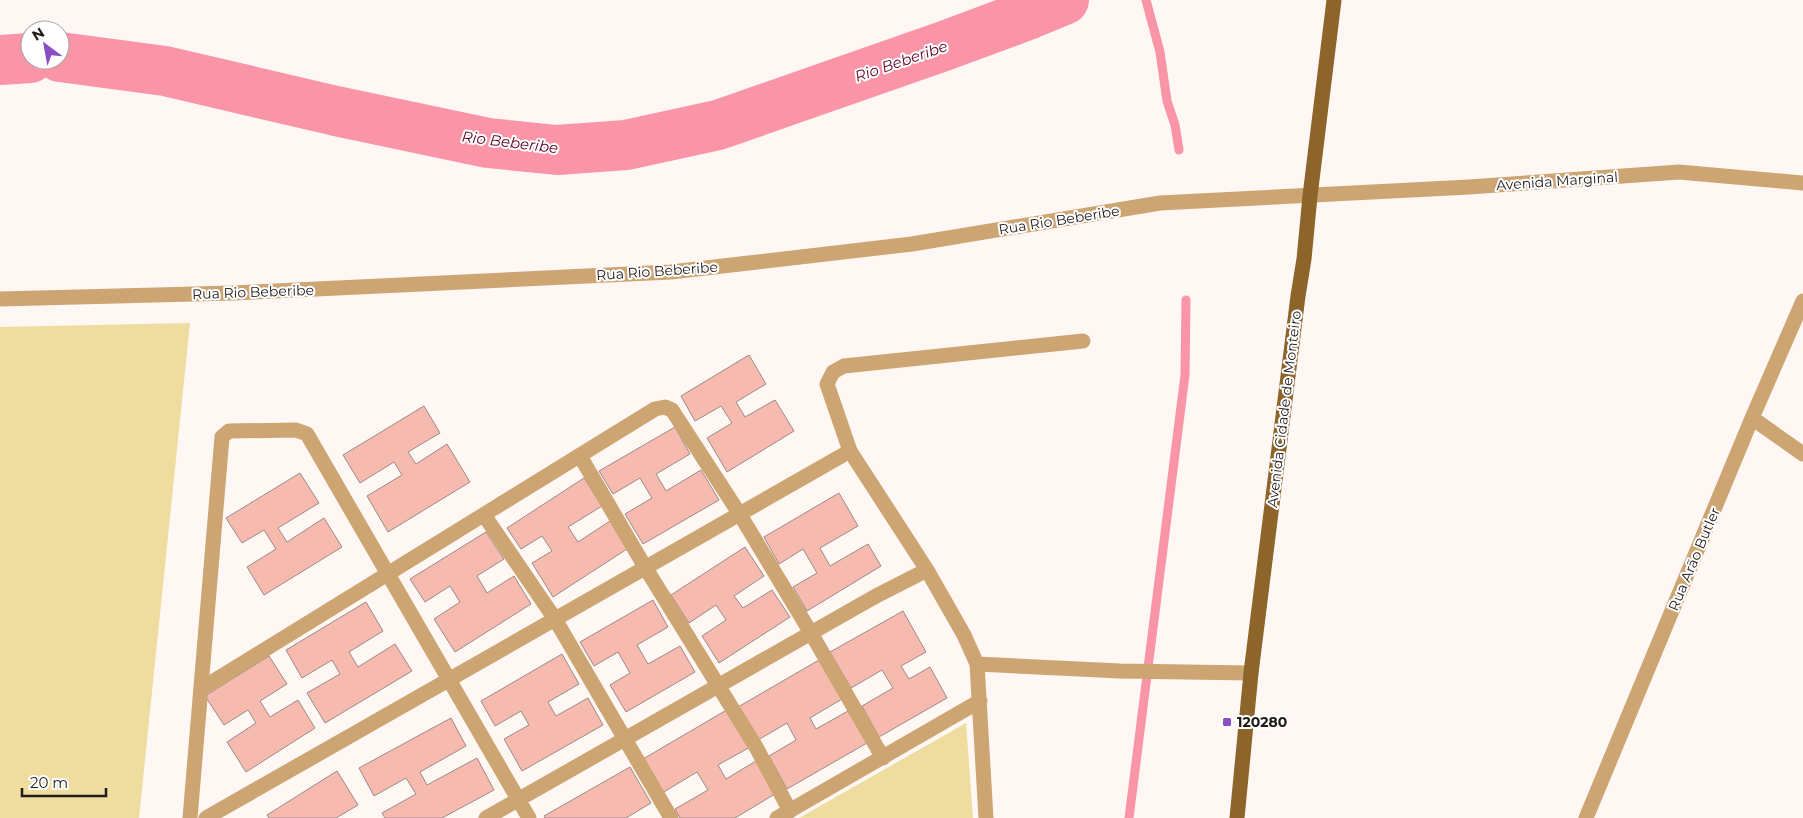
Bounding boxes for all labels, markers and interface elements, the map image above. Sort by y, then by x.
north arrow [20,20,70,70]
text: N [29,23,48,45]
water label: Rio Beberibe [852,36,950,86]
water label: Rio Beberibe [461,127,559,157]
street label: Avenida Marginal [1495,168,1619,194]
street label: Rua Rio Beberibe [997,202,1121,238]
street label: Rua Rio Beberibe [596,258,718,284]
street label: Rua Rio Beberibe [192,281,314,303]
street label: Avenida Cidade de Monteiro [1263,309,1305,509]
street label: Rua Arão Butler [1664,504,1724,613]
place label: 120280 [1237,713,1287,731]
marker: 120280 [1221,716,1233,728]
scale bar [22,766,106,798]
text: 20 m [30,773,68,792]

